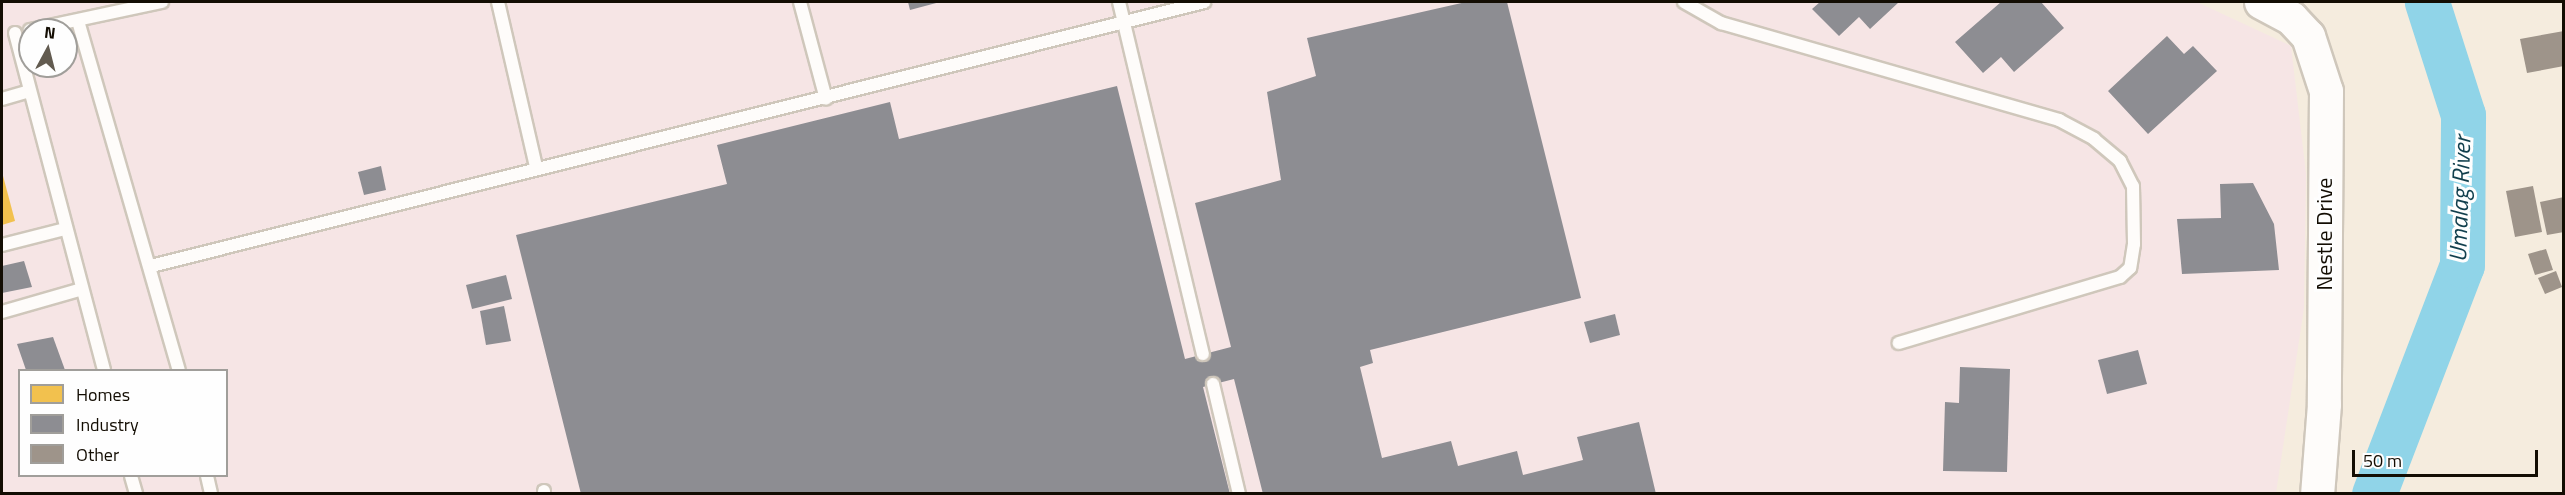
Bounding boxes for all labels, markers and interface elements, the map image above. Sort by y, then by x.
north arrow [18,18,78,78]
text: N [43,20,57,45]
water label: Umalag River [2443,135,2477,263]
street label: Nestle Drive [2312,178,2338,290]
legend [18,369,228,477]
text: Homes [76,381,130,408]
text: Industry [76,411,139,438]
scale bar [2355,438,2541,476]
text: Other [76,441,119,468]
text: 50 m [2363,447,2402,474]

